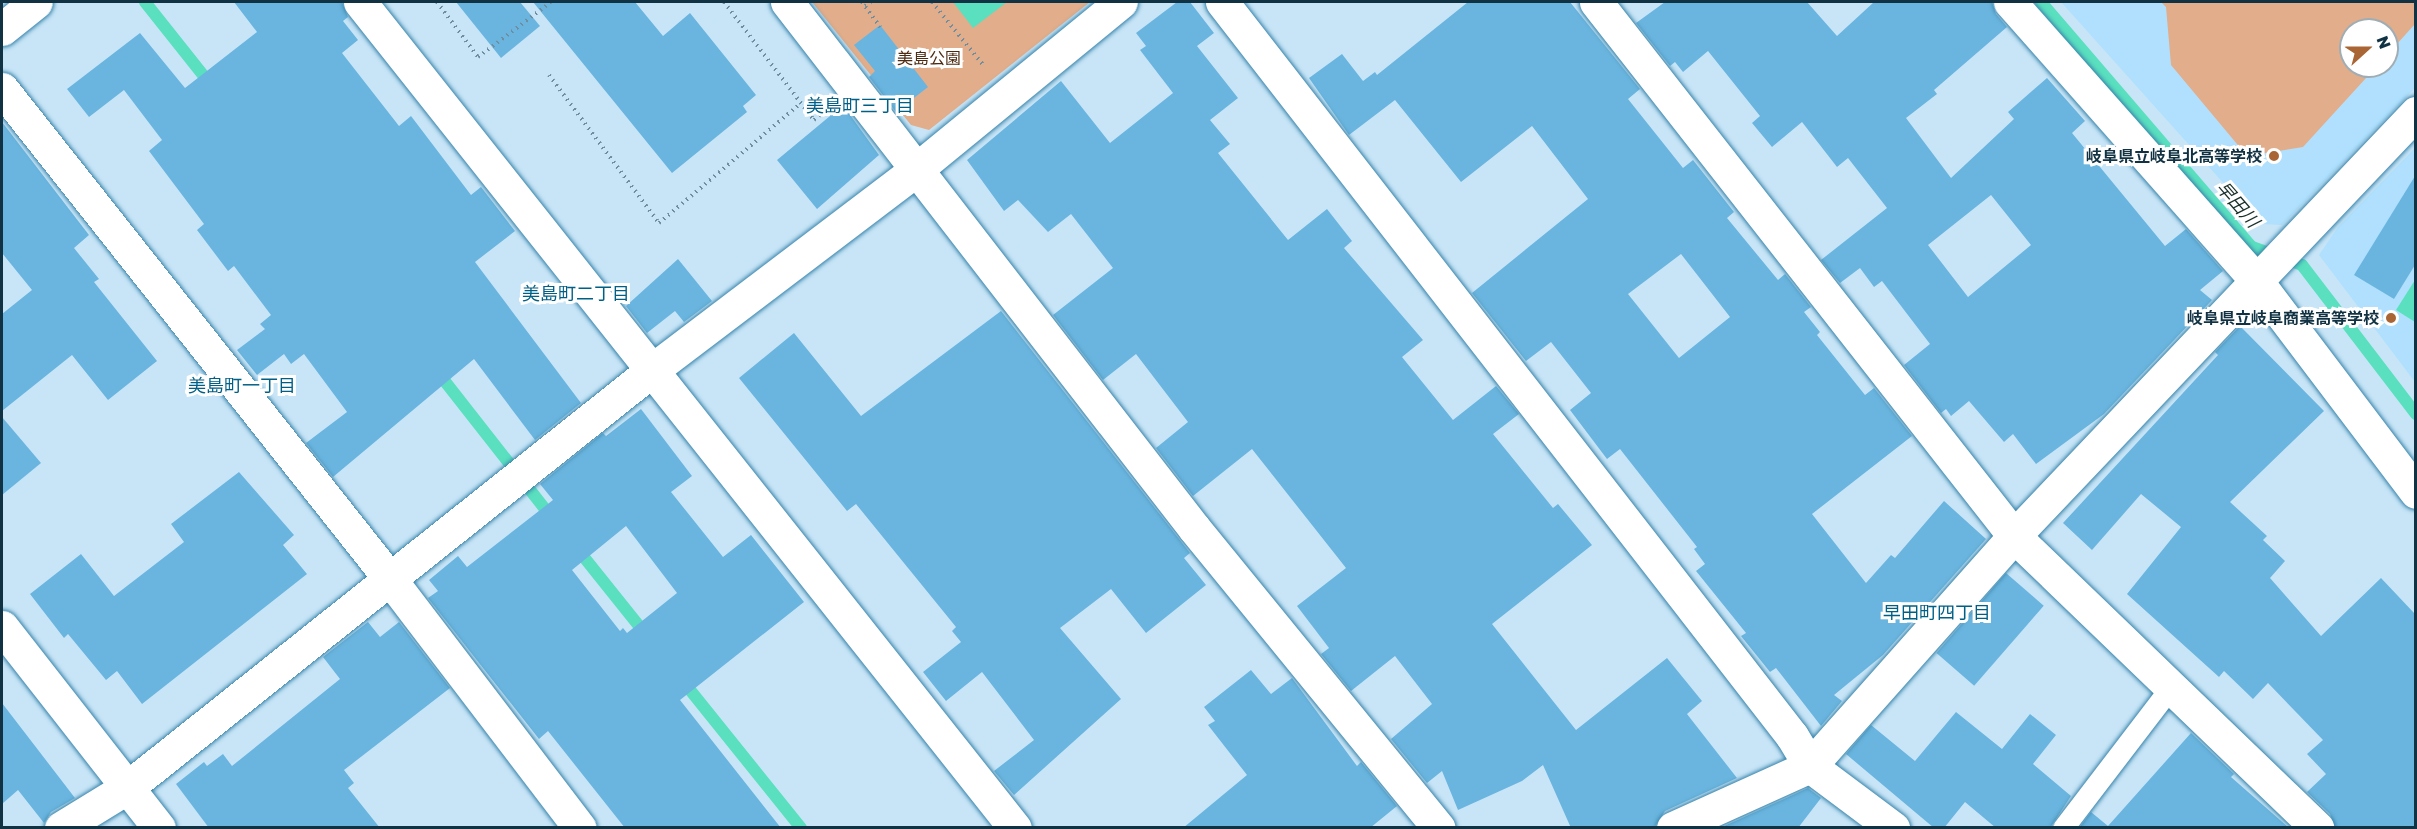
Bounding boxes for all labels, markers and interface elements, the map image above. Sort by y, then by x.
north arrow [2339,18,2399,78]
text: N [2372,33,2395,52]
park label: 美島公園 [897,48,961,68]
district label: 美島町三丁目 [806,94,914,116]
place label: 岐阜県立岐阜北高等学校 [2086,146,2262,166]
marker: 岐阜県立岐阜北高等学校 [2267,149,2281,163]
water label: 早田川 [2212,177,2264,231]
district label: 美島町二丁目 [522,282,630,304]
place label: 岐阜県立岐阜商業高等学校 [2187,308,2379,328]
marker: 岐阜県立岐阜商業高等学校 [2384,311,2398,325]
district label: 美島町一丁目 [188,374,296,396]
district label: 早田町四丁目 [1883,601,1991,623]

